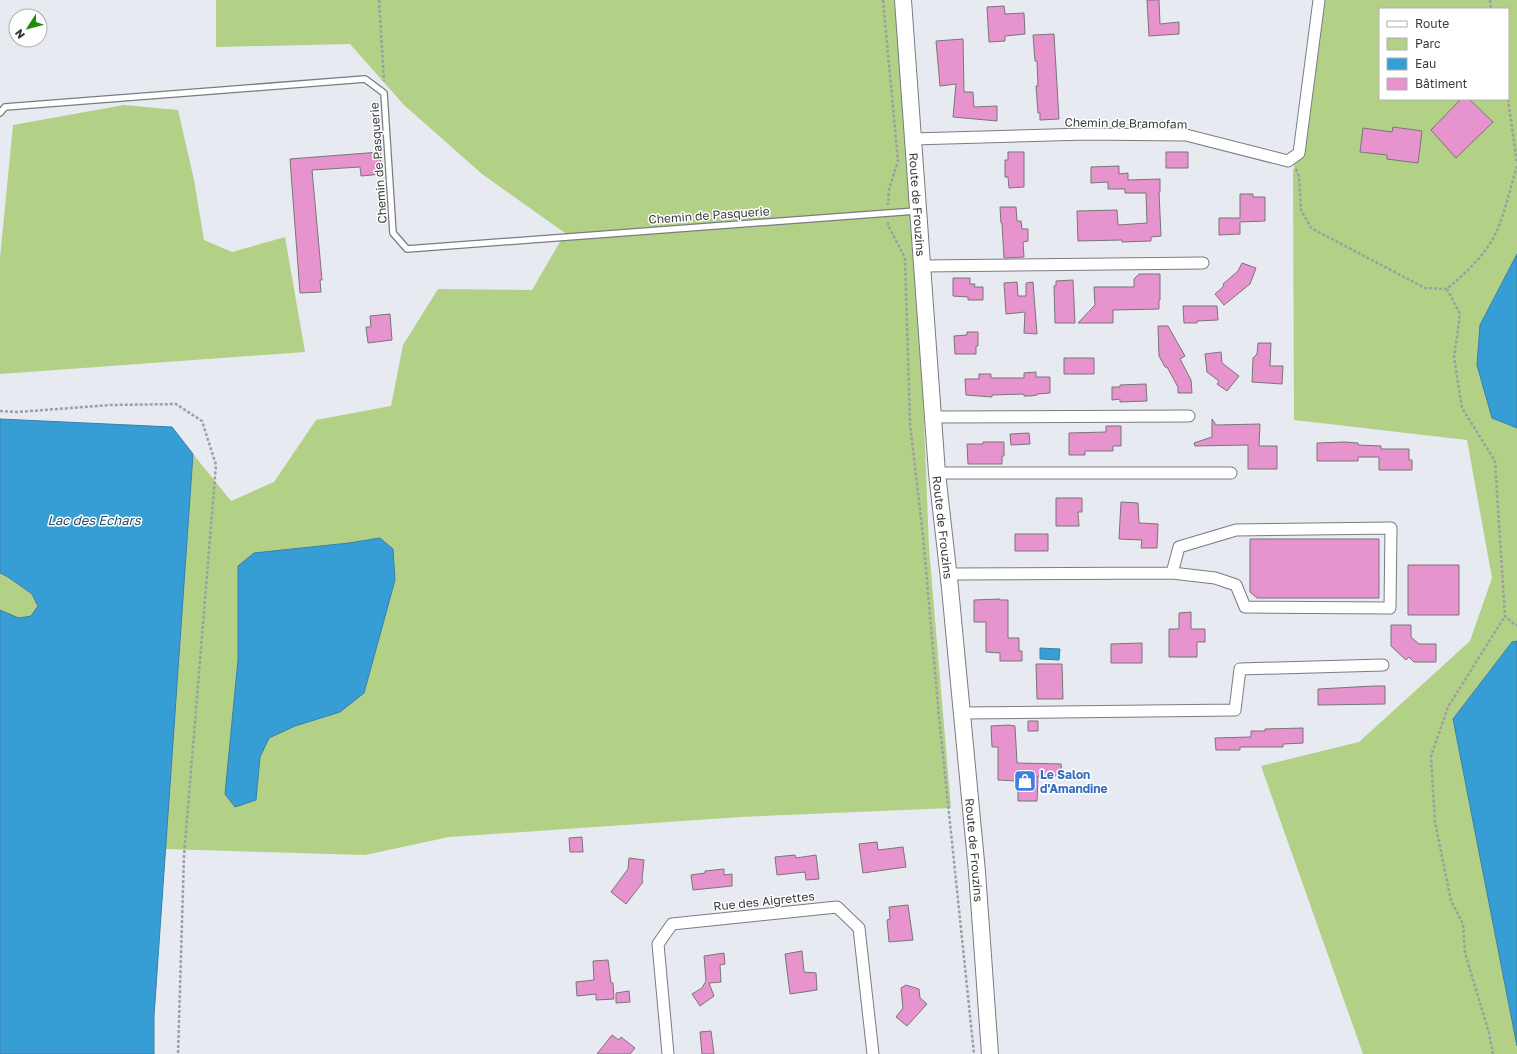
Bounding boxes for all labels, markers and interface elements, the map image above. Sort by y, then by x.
north arrow [8,8,48,48]
legend [1379,8,1509,100]
text: Route [1415,16,1449,31]
text: N [12,27,27,41]
text: Parc [1415,36,1441,51]
text: Eau [1415,56,1436,71]
text: Bâtiment [1415,76,1468,91]
street label: Chemin de Pasquerie [366,102,390,224]
street label: Chemin de Bramofam [1065,114,1187,132]
street label: Route de Frouzins [906,152,929,257]
street label: Chemin de Pasquerie [648,203,770,227]
street label: Route de Frouzins [930,475,956,580]
water label: Lac des Echars [47,512,142,528]
place label: Le Salon d'Amandine [1040,767,1108,796]
shop icon: Le Salon d'Amandine [1012,768,1038,794]
street label: Route de Frouzins [963,797,987,902]
street label: Rue des Aigrettes [713,888,815,914]

